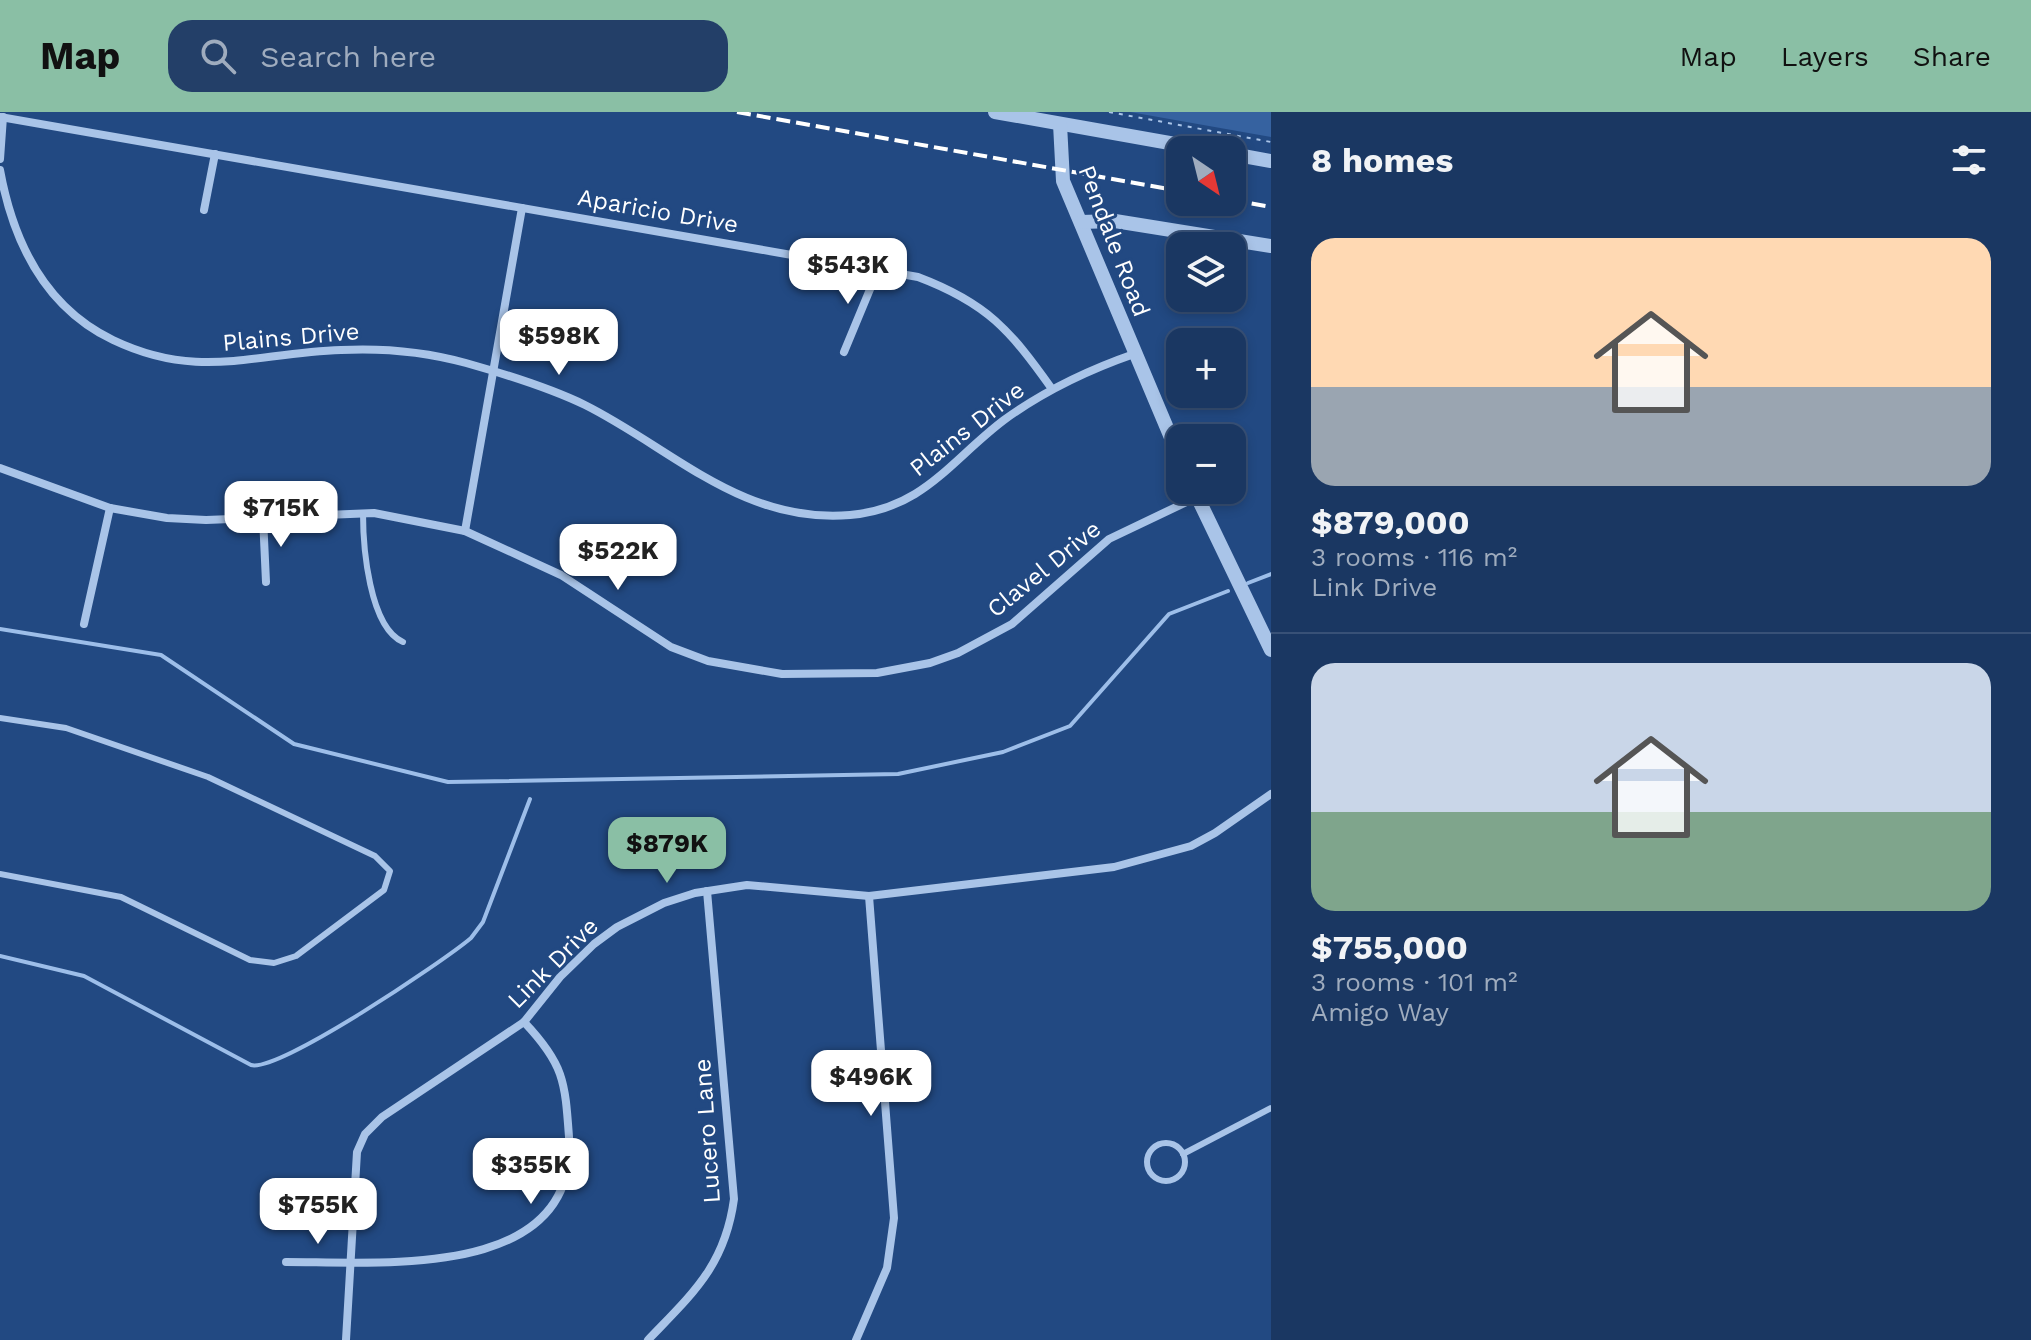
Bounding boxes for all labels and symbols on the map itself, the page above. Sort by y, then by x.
north arrow [1166,136,1246,216]
street label: Pendale Road [1072,161,1156,321]
street label: Aparicio Drive [575,183,741,239]
pin: $543K [792,238,904,306]
pin: $598K [503,309,615,377]
street label: Plains Drive [221,317,361,357]
street label: Plains Drive [904,376,1030,482]
pin: $715K [225,481,337,549]
street label: Clavel Drive [982,515,1106,623]
pin: $522K [562,524,674,592]
pin: $879K [611,817,723,885]
street label: Link Drive [502,912,604,1014]
pin: $496K [815,1050,927,1118]
street label: Lucero Lane [688,1058,726,1204]
pin: $355K [475,1138,587,1206]
pin: $755K [262,1178,374,1246]

